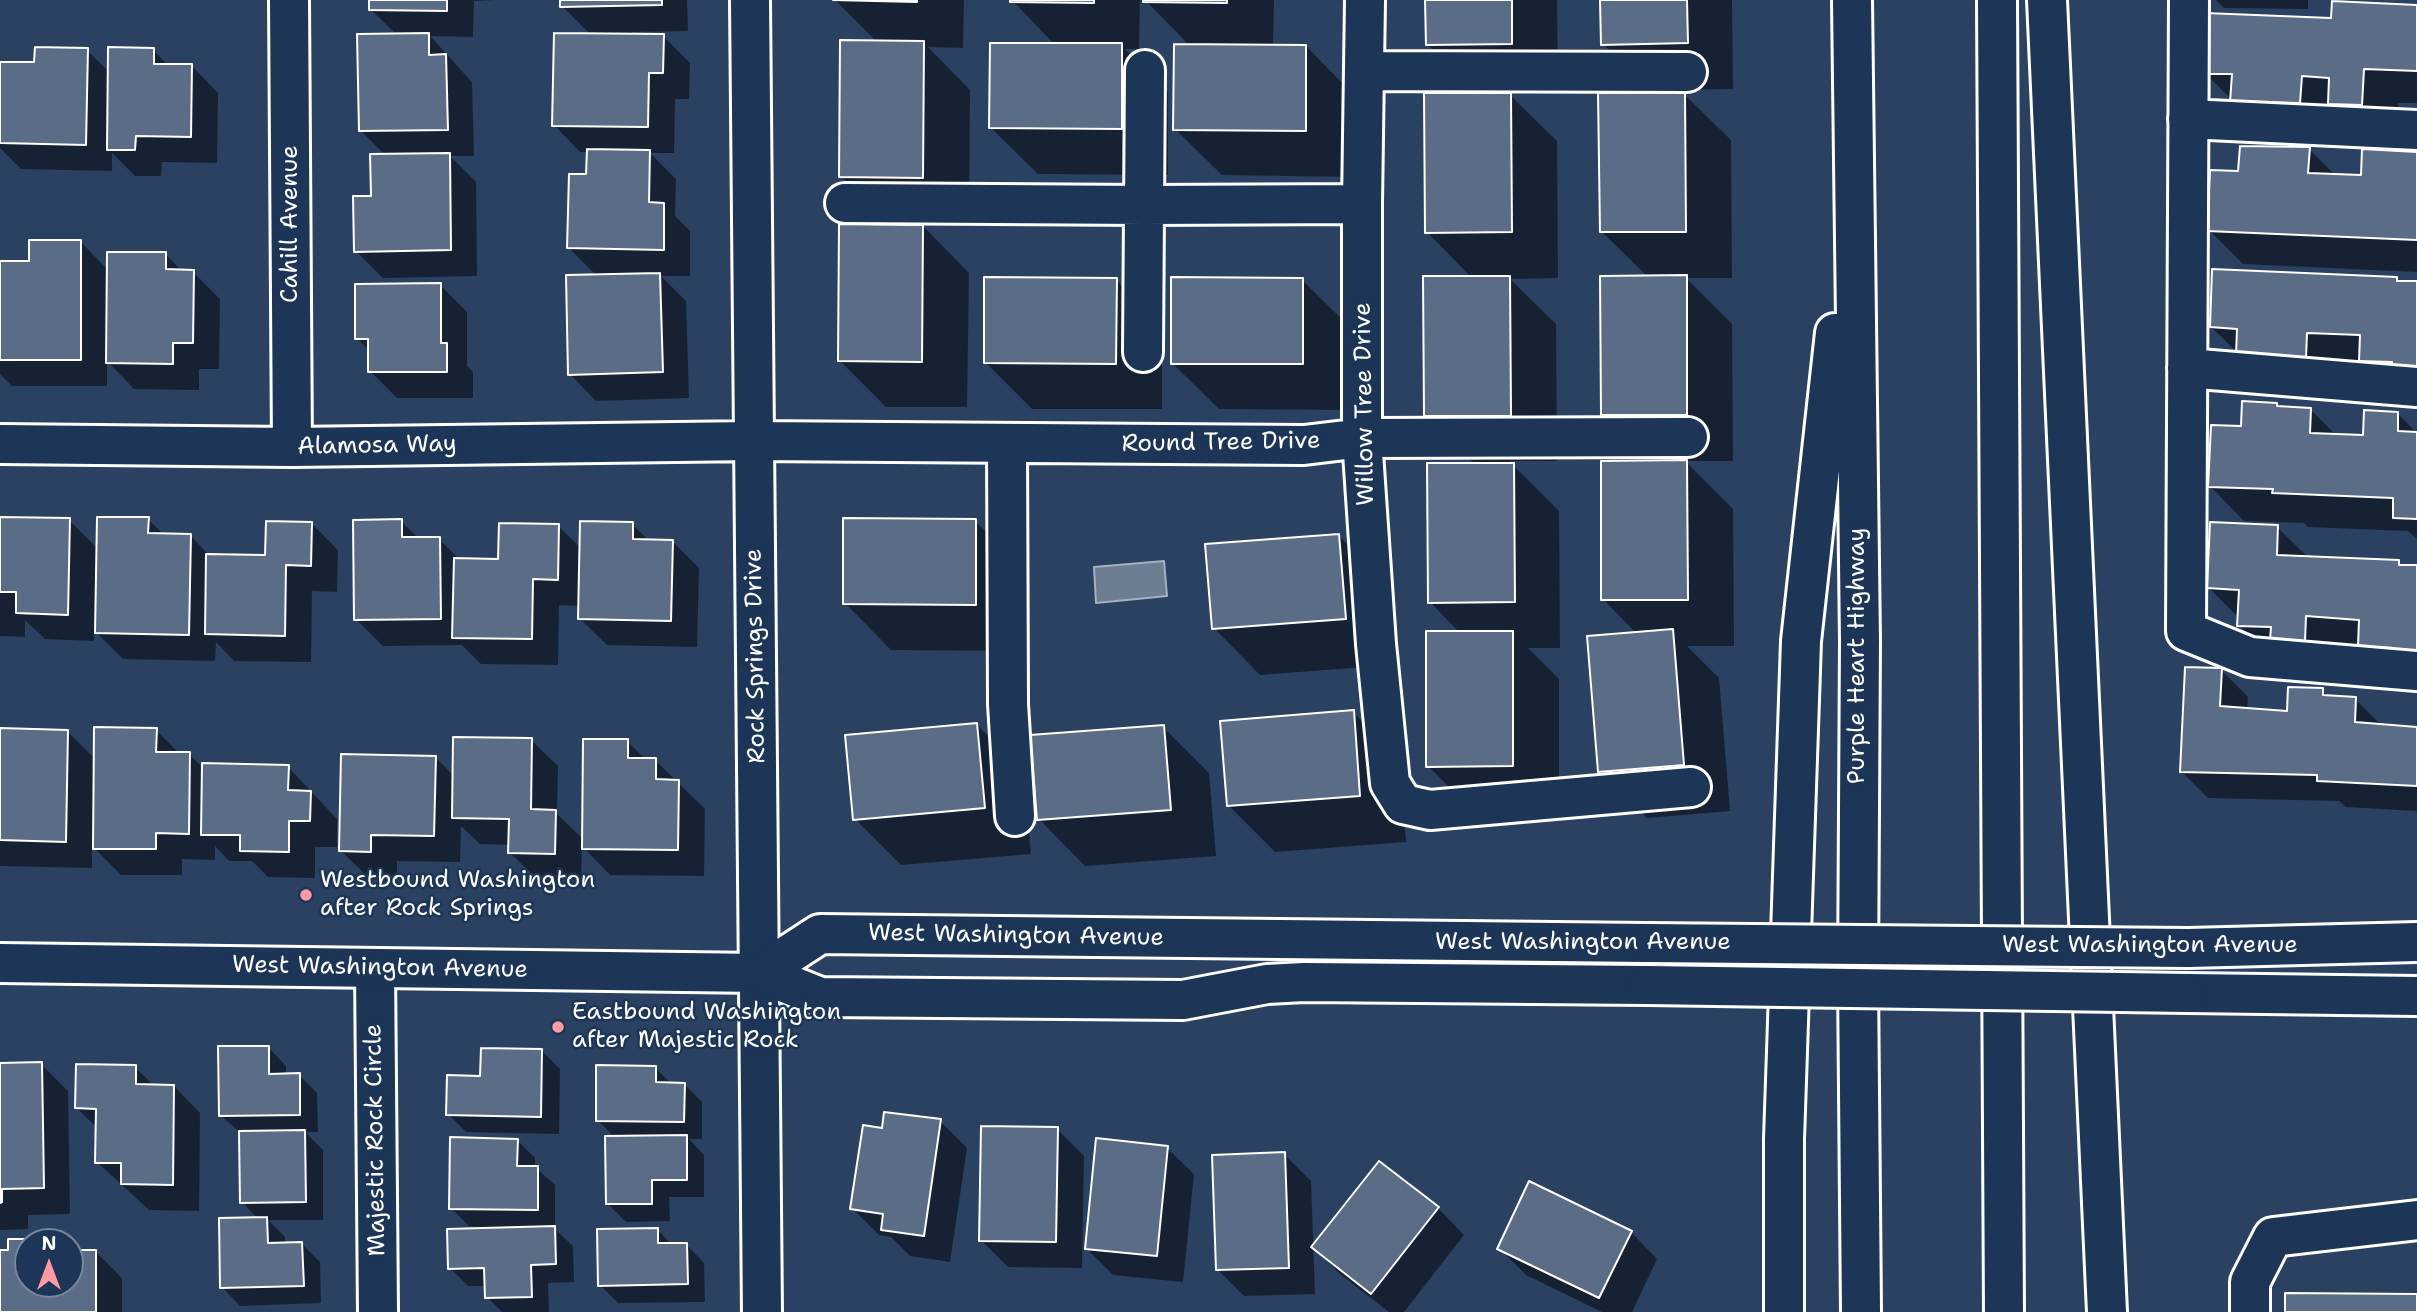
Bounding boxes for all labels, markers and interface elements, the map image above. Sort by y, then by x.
street label: Cahill Avenue [277,145,305,303]
street label: Willow Tree Drive [1349,302,1381,506]
street label: Round Tree Drive [1121,427,1321,459]
street label: Alamosa Way [297,430,457,462]
street label: Purple Heart Highway [1844,528,1872,784]
street label: Rock Springs Drive [740,548,772,764]
place label: Westbound Washington after Rock Springs [320,867,595,923]
marker: Westbound Washington after Rock Springs [298,887,314,903]
street label: West Washington Avenue [868,919,1164,953]
street label: West Washington Avenue [1435,929,1731,957]
street label: West Washington Avenue [2002,932,2298,960]
street label: West Washington Avenue [232,951,528,985]
place label: Eastbound Washington after Majestic Rock [572,999,841,1055]
marker: Eastbound Washington after Majestic Rock [550,1019,566,1035]
street label: Majestic Rock Circle [360,1024,392,1256]
north arrow [14,1228,84,1298]
text: N [41,1231,57,1256]

